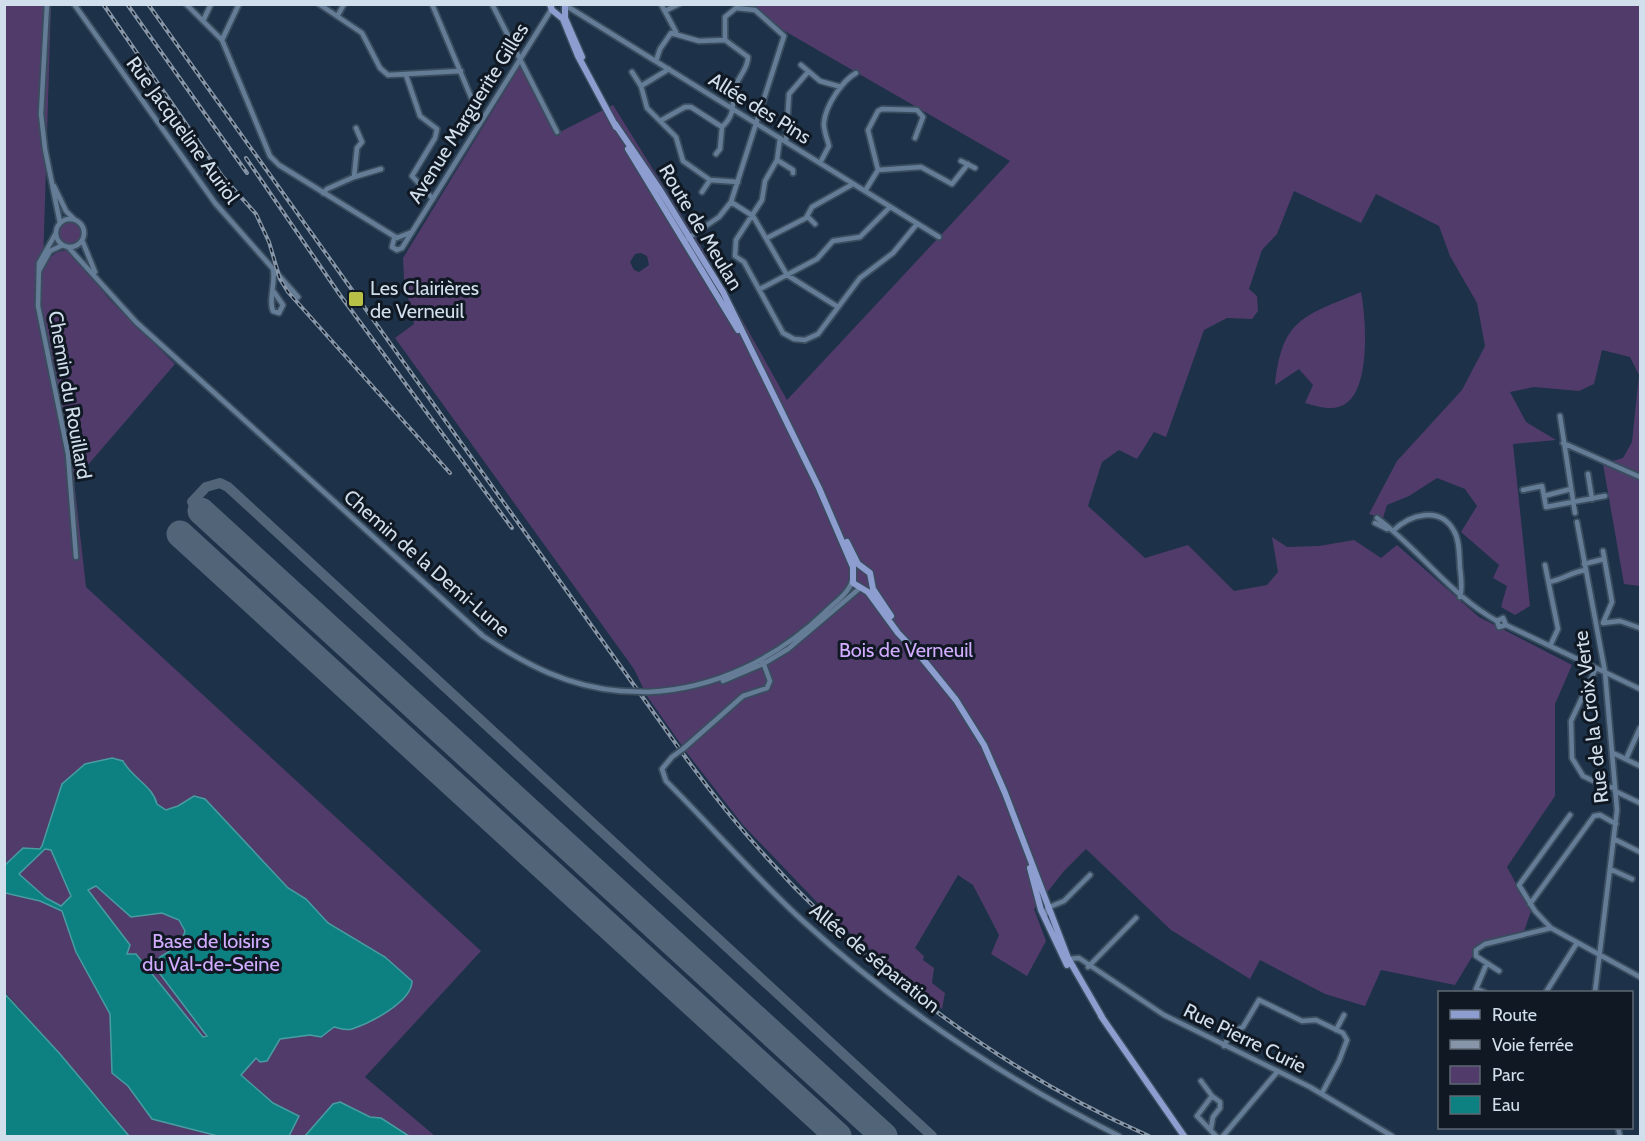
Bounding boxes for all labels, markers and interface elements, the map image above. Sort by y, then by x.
street label: Avenue Marguerite Gilles [403,18,533,208]
street label: Rue Jacqueline Auriol [122,52,245,208]
street label: Allée des Pins [705,67,815,149]
street label: Route de Meulan [654,160,748,294]
place label: Les Clairières de Verneuil [370,276,479,323]
marker: Les Clairières de Verneuil [347,290,365,308]
street label: Chemin du Rouillard [43,309,97,481]
street label: Chemin de la Demi-Lune [339,484,515,642]
street label: Rue de la Croix Verte [1569,629,1613,805]
park label: Bois de Verneuil [839,638,973,662]
street label: Allée de séparation [805,898,945,1018]
park label: Base de loisirs du Val-de-Seine [142,929,280,976]
legend [1438,991,1633,1129]
street label: Rue Pierre Curie [1180,998,1310,1078]
text: Route [1492,1004,1537,1026]
text: Voie ferrée [1492,1034,1573,1056]
text: Parc [1492,1064,1524,1086]
text: Eau [1492,1094,1520,1116]

